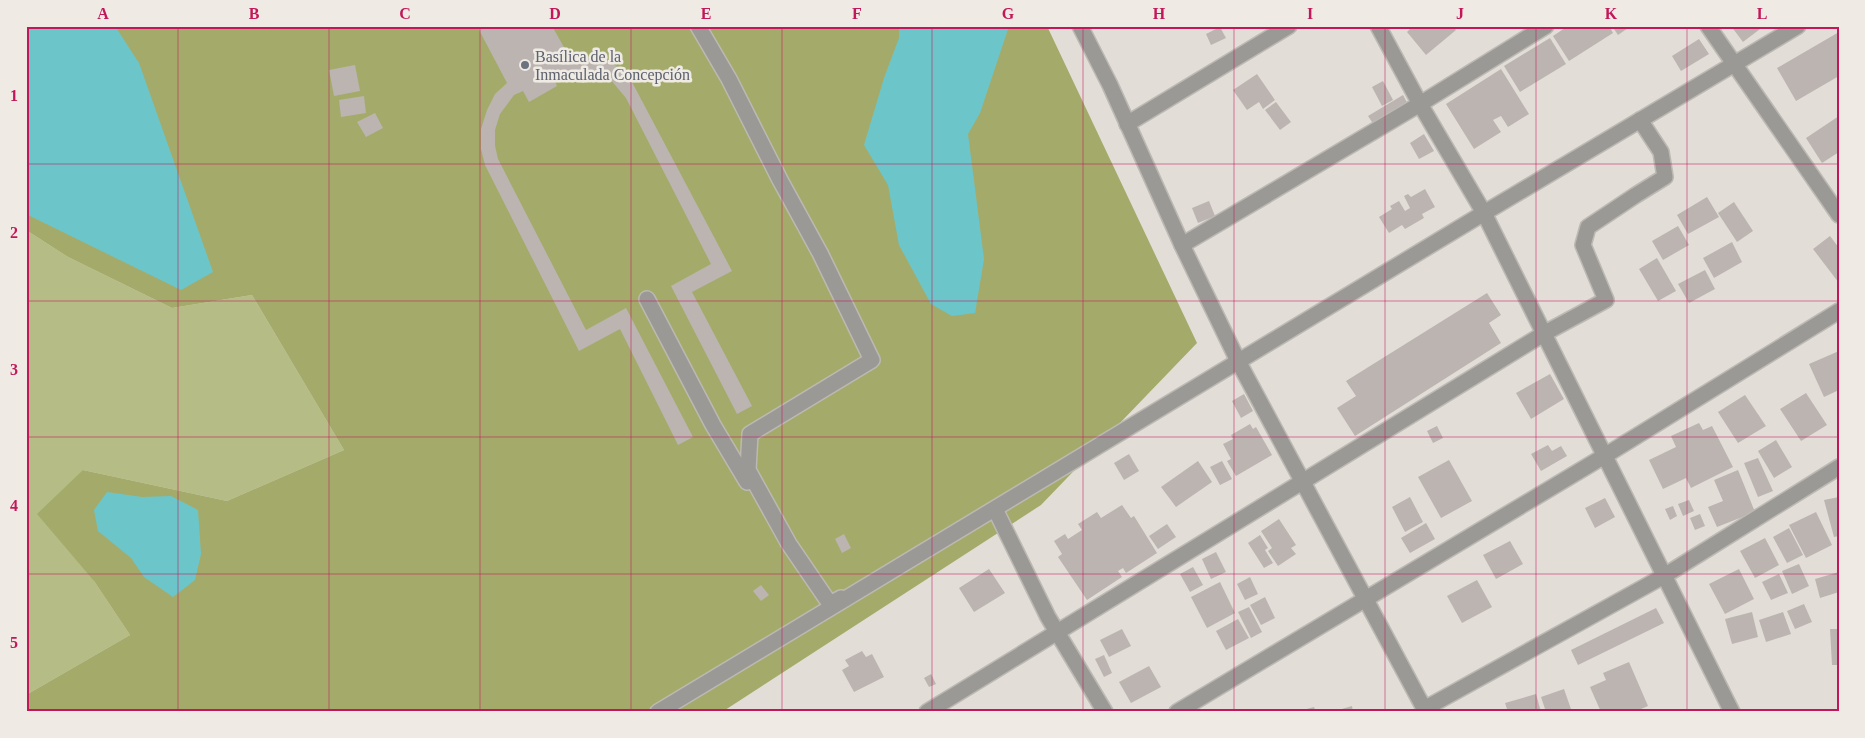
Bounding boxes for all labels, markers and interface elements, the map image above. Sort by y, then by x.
text: A [97,5,109,22]
text: B [249,5,260,22]
text: C [399,5,411,22]
text: D [549,5,561,22]
text: E [701,5,711,22]
text: F [852,5,862,22]
text: G [1002,5,1015,22]
text: H [1153,5,1166,22]
text: I [1307,5,1313,22]
text: J [1456,5,1464,22]
text: K [1605,5,1618,22]
text: L [1757,5,1767,22]
place label: Basílica de la Inmaculada Concepción [535,48,690,84]
marker: Basílica de la Inmaculada Concepción [519,59,531,71]
text: 1 [10,87,18,104]
text: 2 [10,224,18,241]
text: 3 [10,361,18,378]
text: 4 [10,497,18,514]
text: 5 [10,634,18,651]

